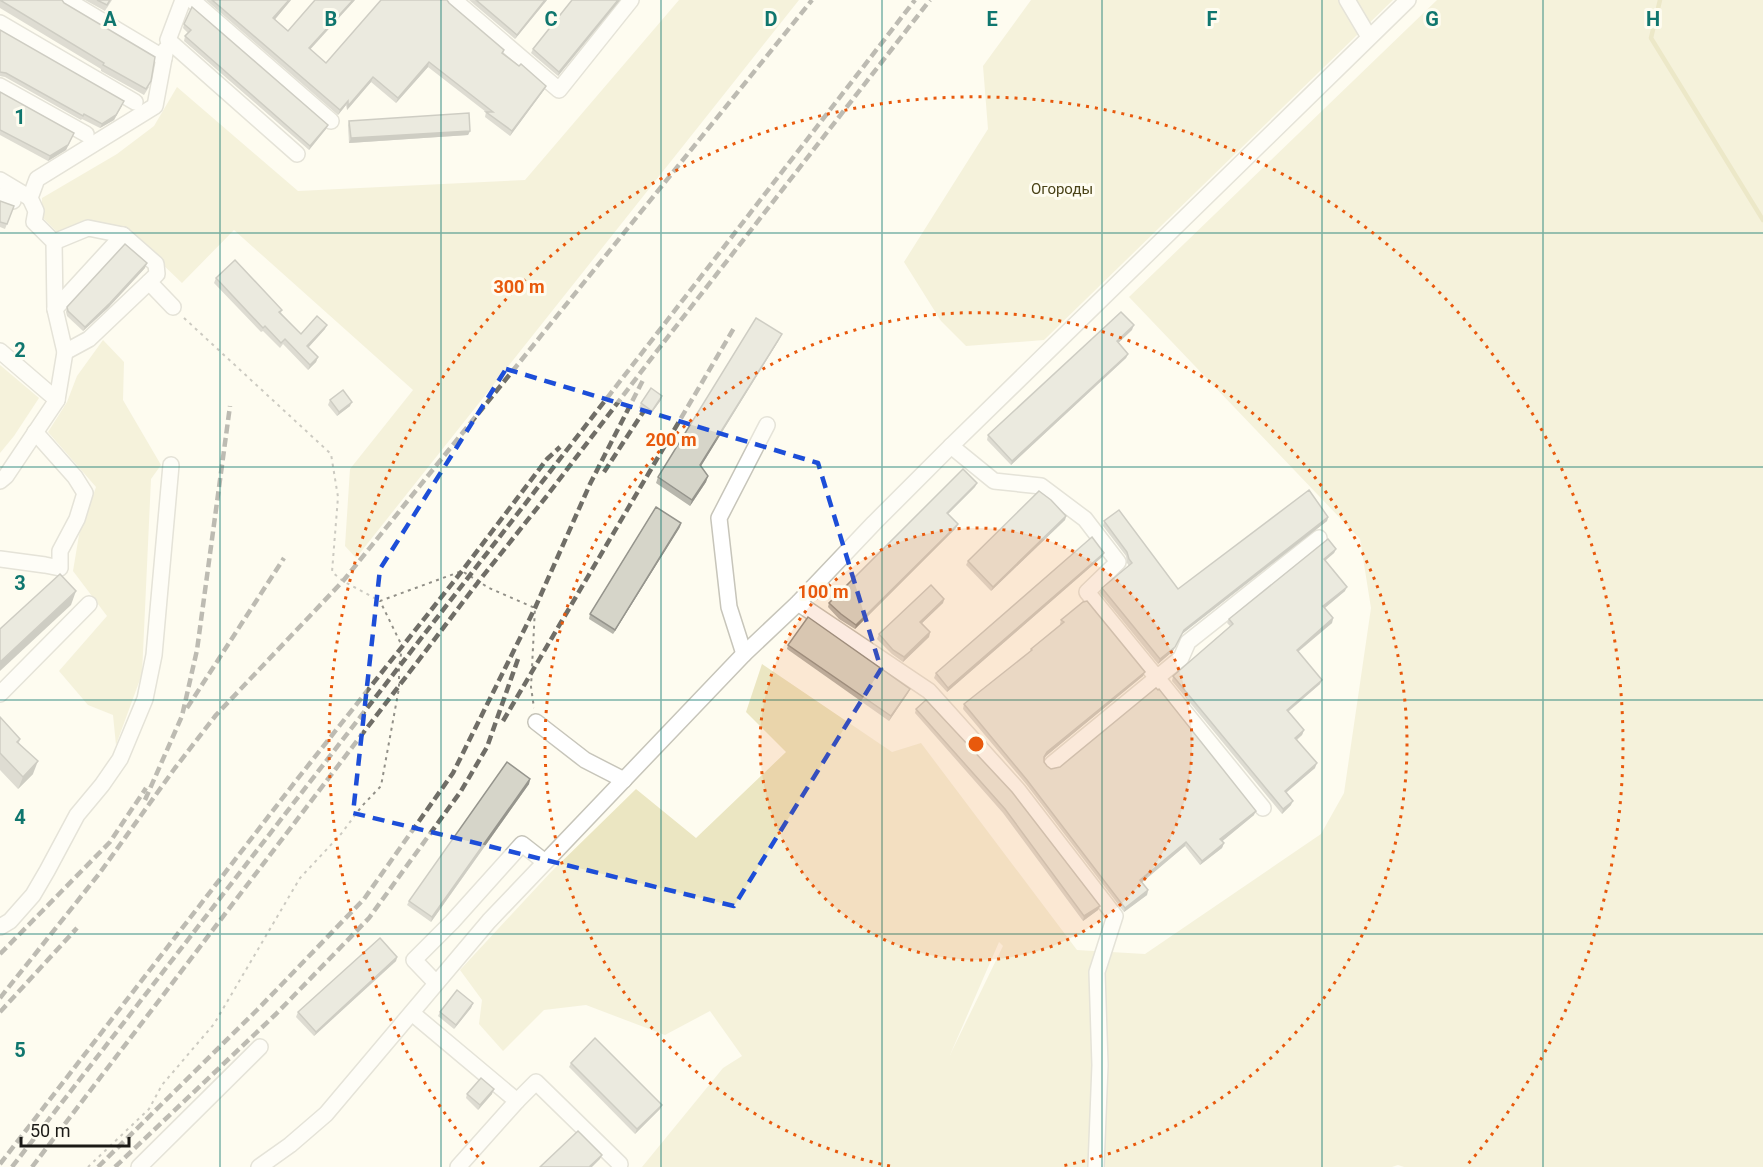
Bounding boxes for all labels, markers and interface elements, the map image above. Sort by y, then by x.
text: A [103,7,117,31]
text: B [325,7,337,31]
text: C [544,7,558,31]
text: D [765,7,778,31]
text: E [986,7,998,31]
text: F [1207,7,1218,31]
text: G [1425,7,1439,31]
text: H [1646,7,1660,31]
text: 1 [14,105,26,129]
park label: Огороды [1031,180,1093,198]
text: 300 m [493,276,545,297]
text: 2 [14,338,26,362]
text: 200 m [645,429,697,450]
text: 3 [14,571,26,595]
text: 100 m [797,581,849,602]
centre of rings [966,734,986,754]
text: 4 [14,805,26,829]
text: 5 [14,1038,26,1062]
scale bar [21,1110,129,1148]
text: 50 m [30,1120,70,1141]

